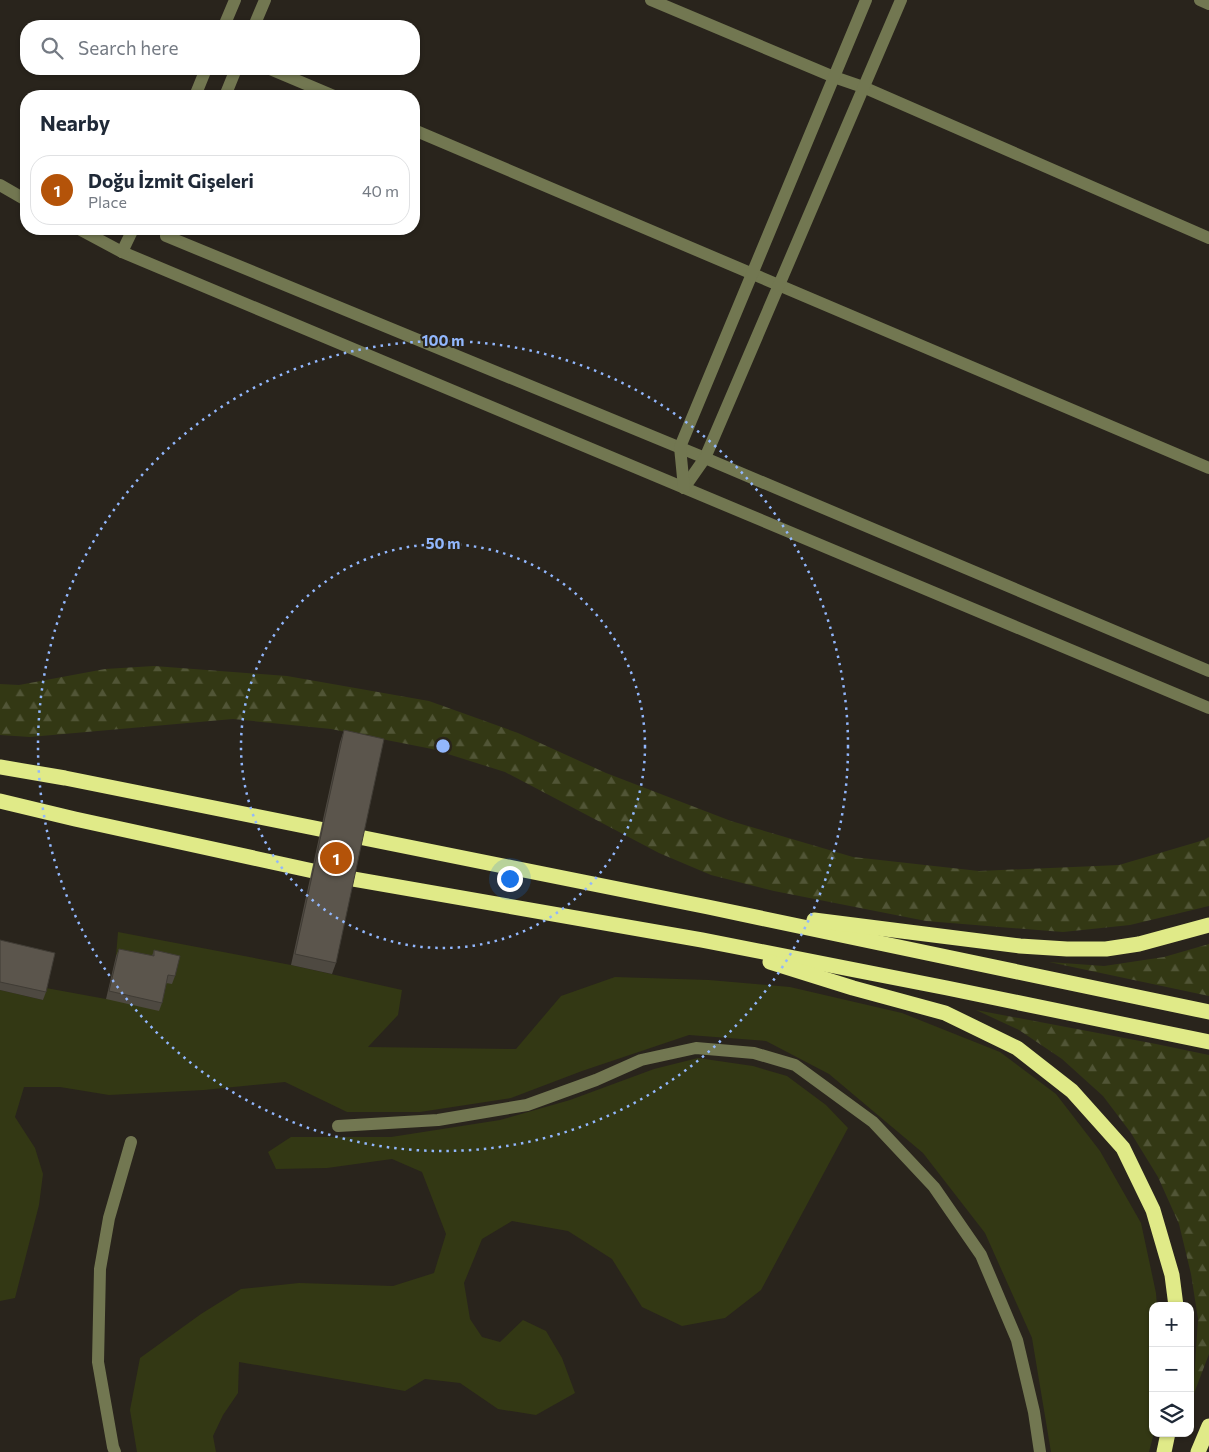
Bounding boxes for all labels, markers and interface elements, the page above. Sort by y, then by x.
search box [20,20,420,75]
icon: search [38,34,66,62]
text: Search here [78,36,178,59]
text: Nearby [40,110,110,135]
text: Doğu İzmit Gişeleri [88,169,254,192]
text: 1 [53,181,61,200]
text: 40 m [362,181,399,200]
text: Place [88,192,127,211]
text: 100 m [422,331,464,349]
text: 50 m [426,534,460,552]
centre of rings [434,737,452,755]
pin: 1 [320,839,352,877]
your location [497,866,523,892]
map controls [1149,1302,1194,1437]
button: + [1149,1302,1194,1347]
button: − [1149,1347,1194,1392]
button: layers [1149,1392,1194,1437]

